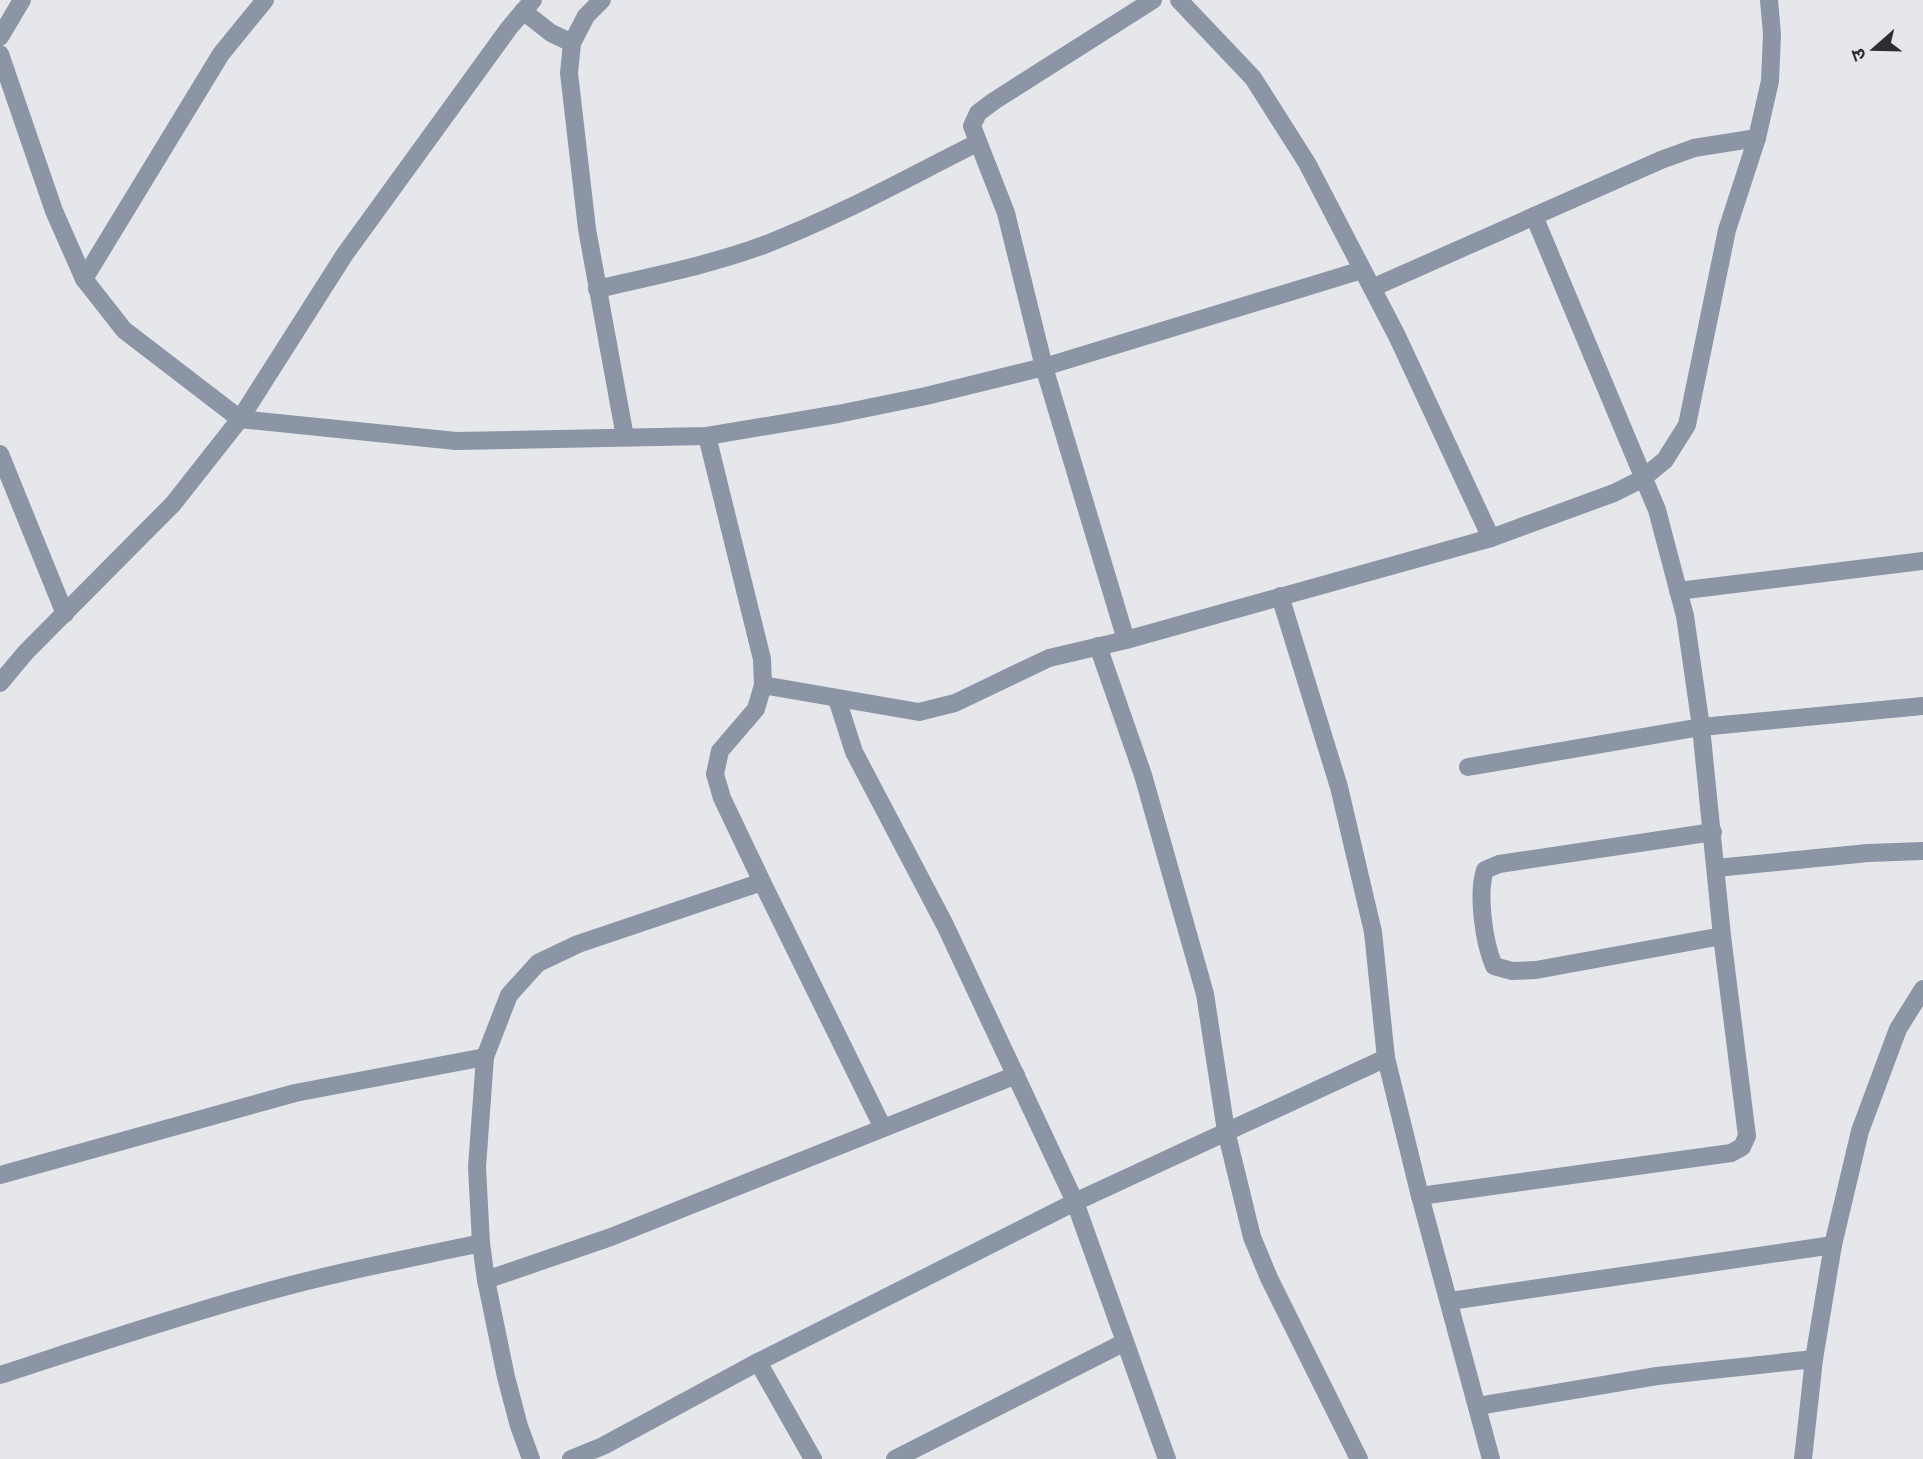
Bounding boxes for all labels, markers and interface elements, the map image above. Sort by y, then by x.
north arrow [1839,14,1909,84]
text: उ [1845,44,1872,64]

